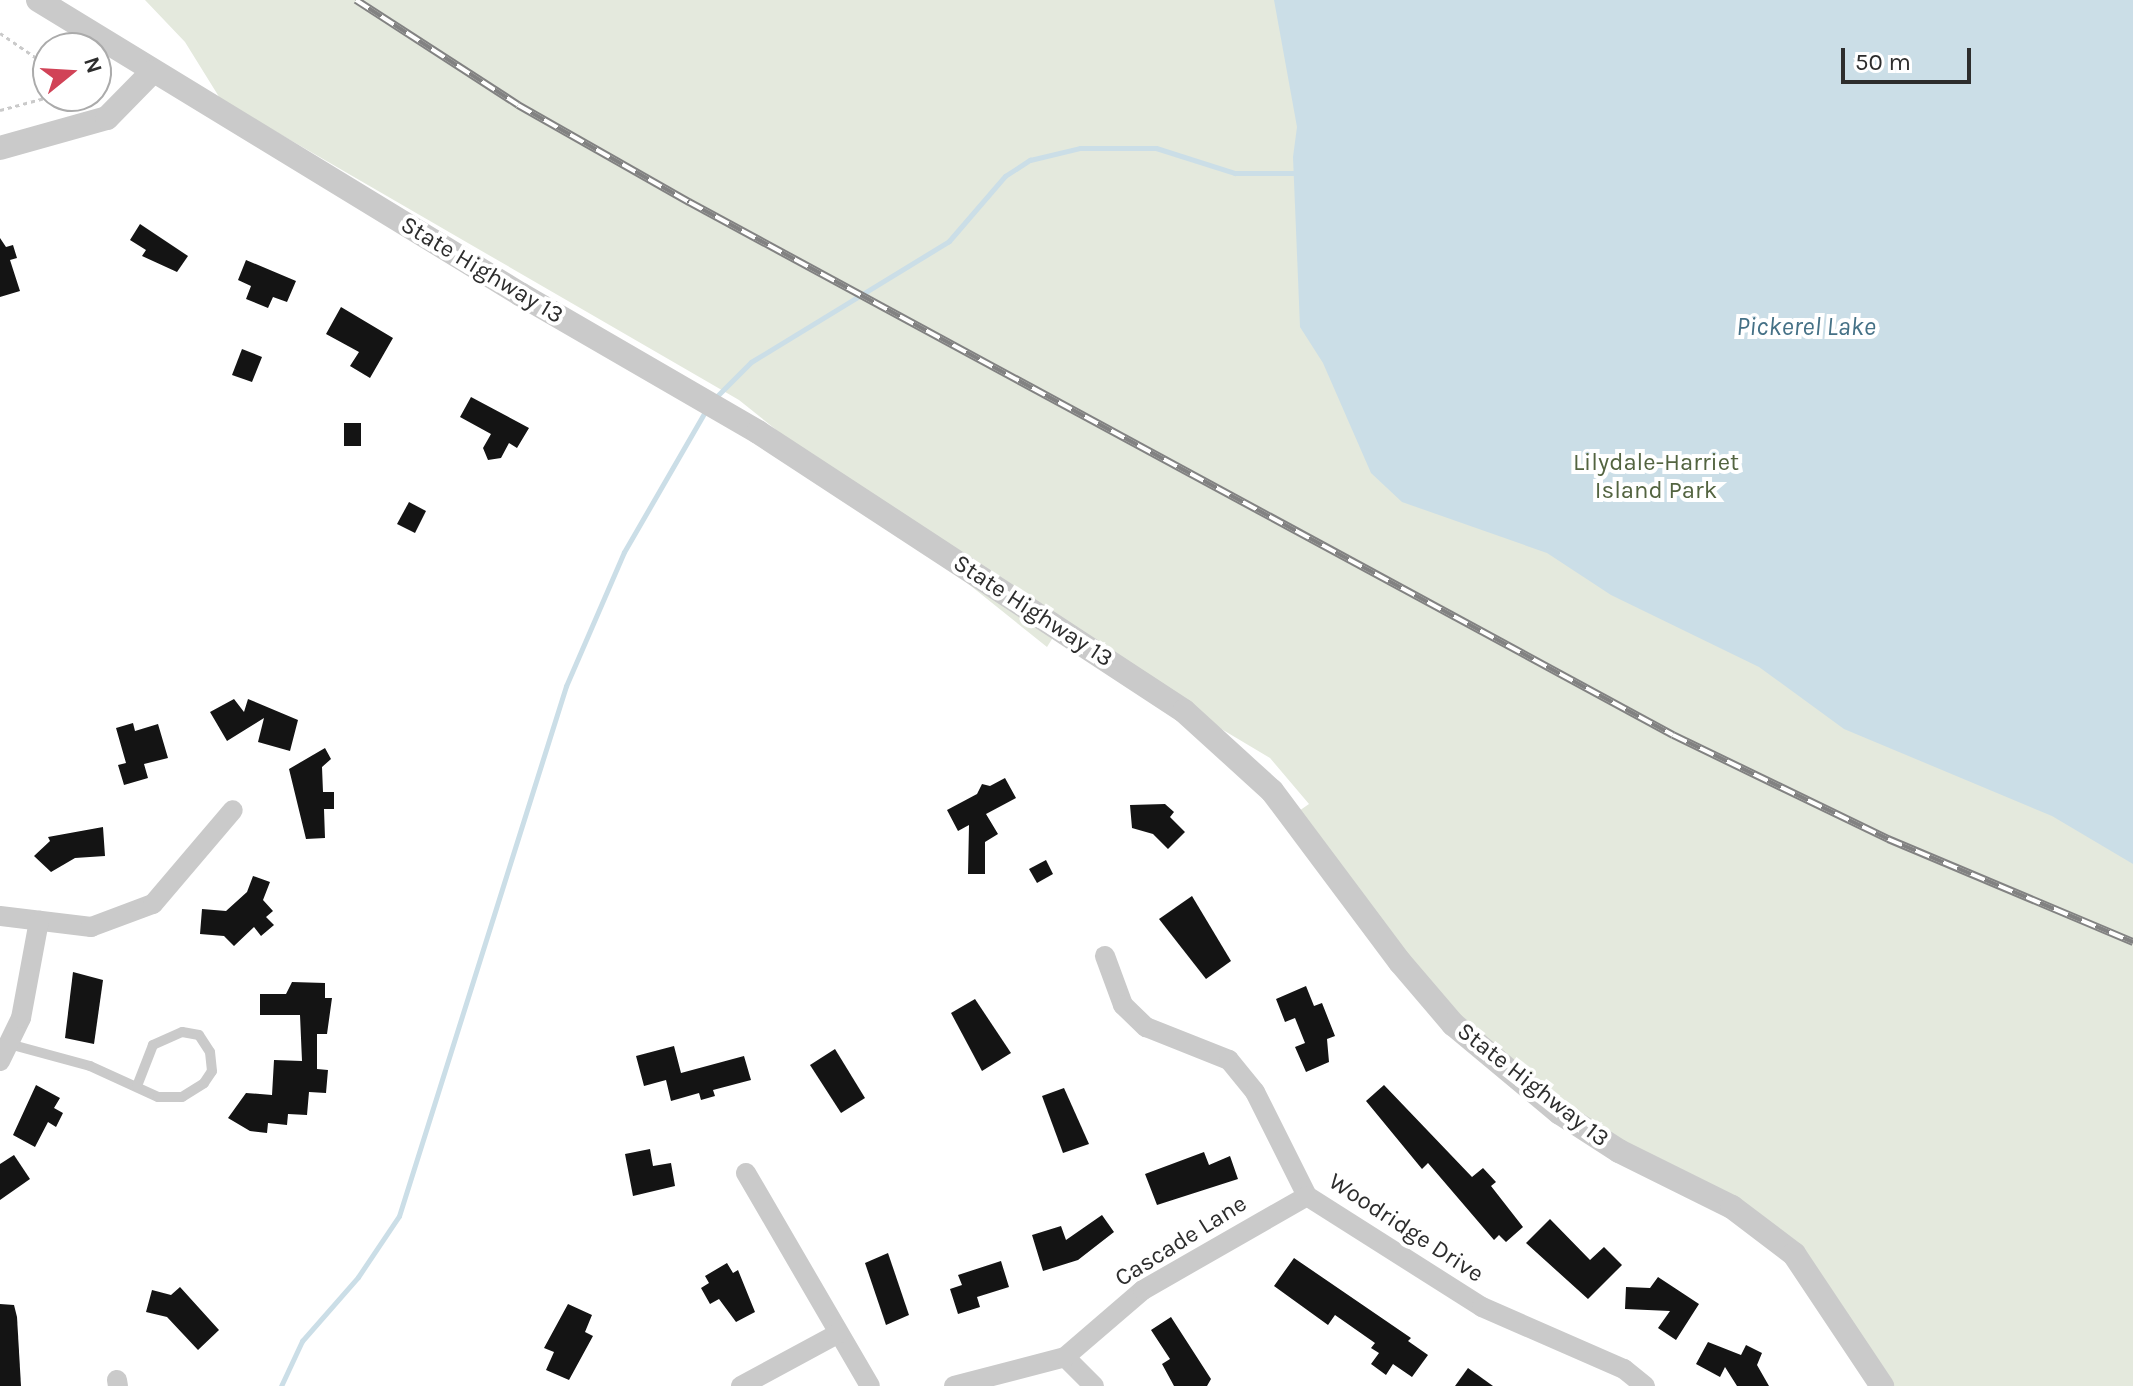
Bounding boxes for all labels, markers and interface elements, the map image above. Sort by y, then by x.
north arrow [32,32,112,112]
scale bar [1845,32,1975,82]
text: 50 m [1855,48,1911,76]
text: N [78,54,108,77]
street label: State Highway 13 [395,210,569,330]
water label: Pickerel Lake [1736,311,1876,343]
park label: Lilydale-Harriet Island Park [1573,449,1739,505]
street label: State Highway 13 [948,549,1118,673]
street label: State Highway 13 [1451,1017,1615,1153]
street label: Woodridge Drive [1323,1167,1489,1289]
street label: Cascade Lane [1110,1189,1252,1293]

